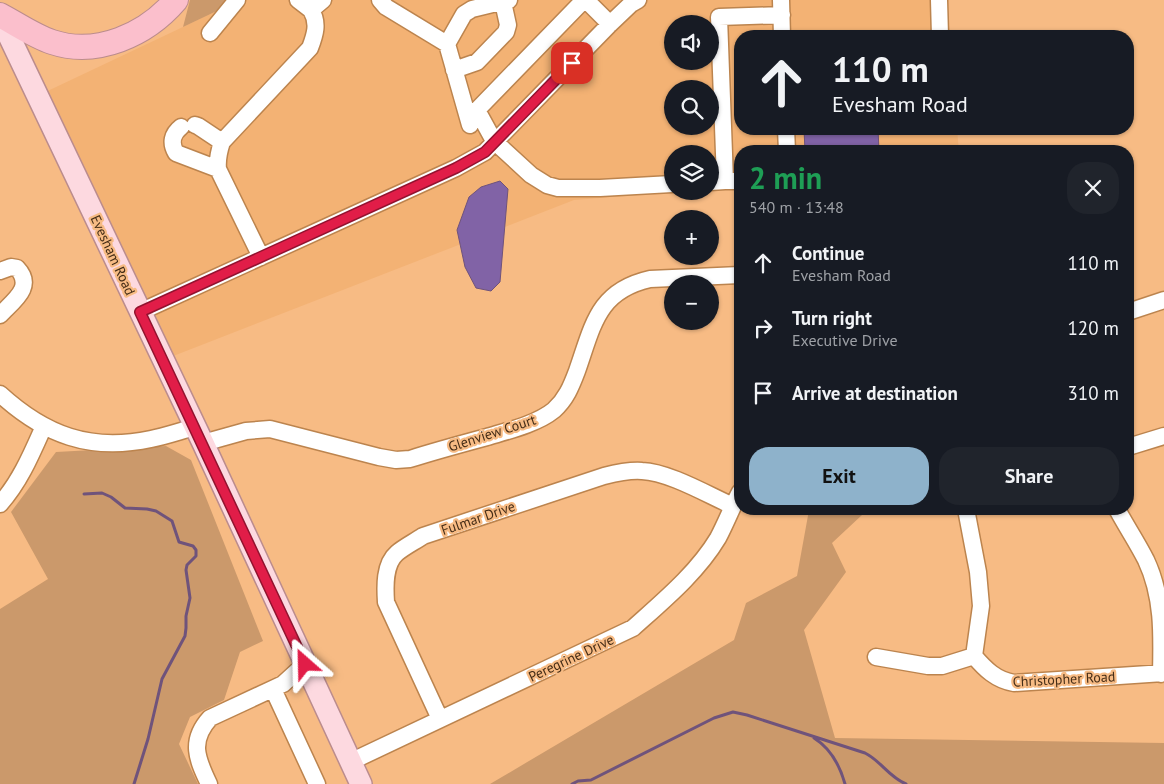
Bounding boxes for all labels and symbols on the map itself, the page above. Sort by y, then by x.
pin [551,42,593,84]
street label: Evesham Road [87,212,139,298]
street label: Glenview Court [446,410,538,456]
street label: Fulmar Drive [439,497,517,539]
street label: Peregrine Drive [525,630,617,686]
position arrow [278,637,330,689]
street label: Christopher Road [1012,667,1116,691]

